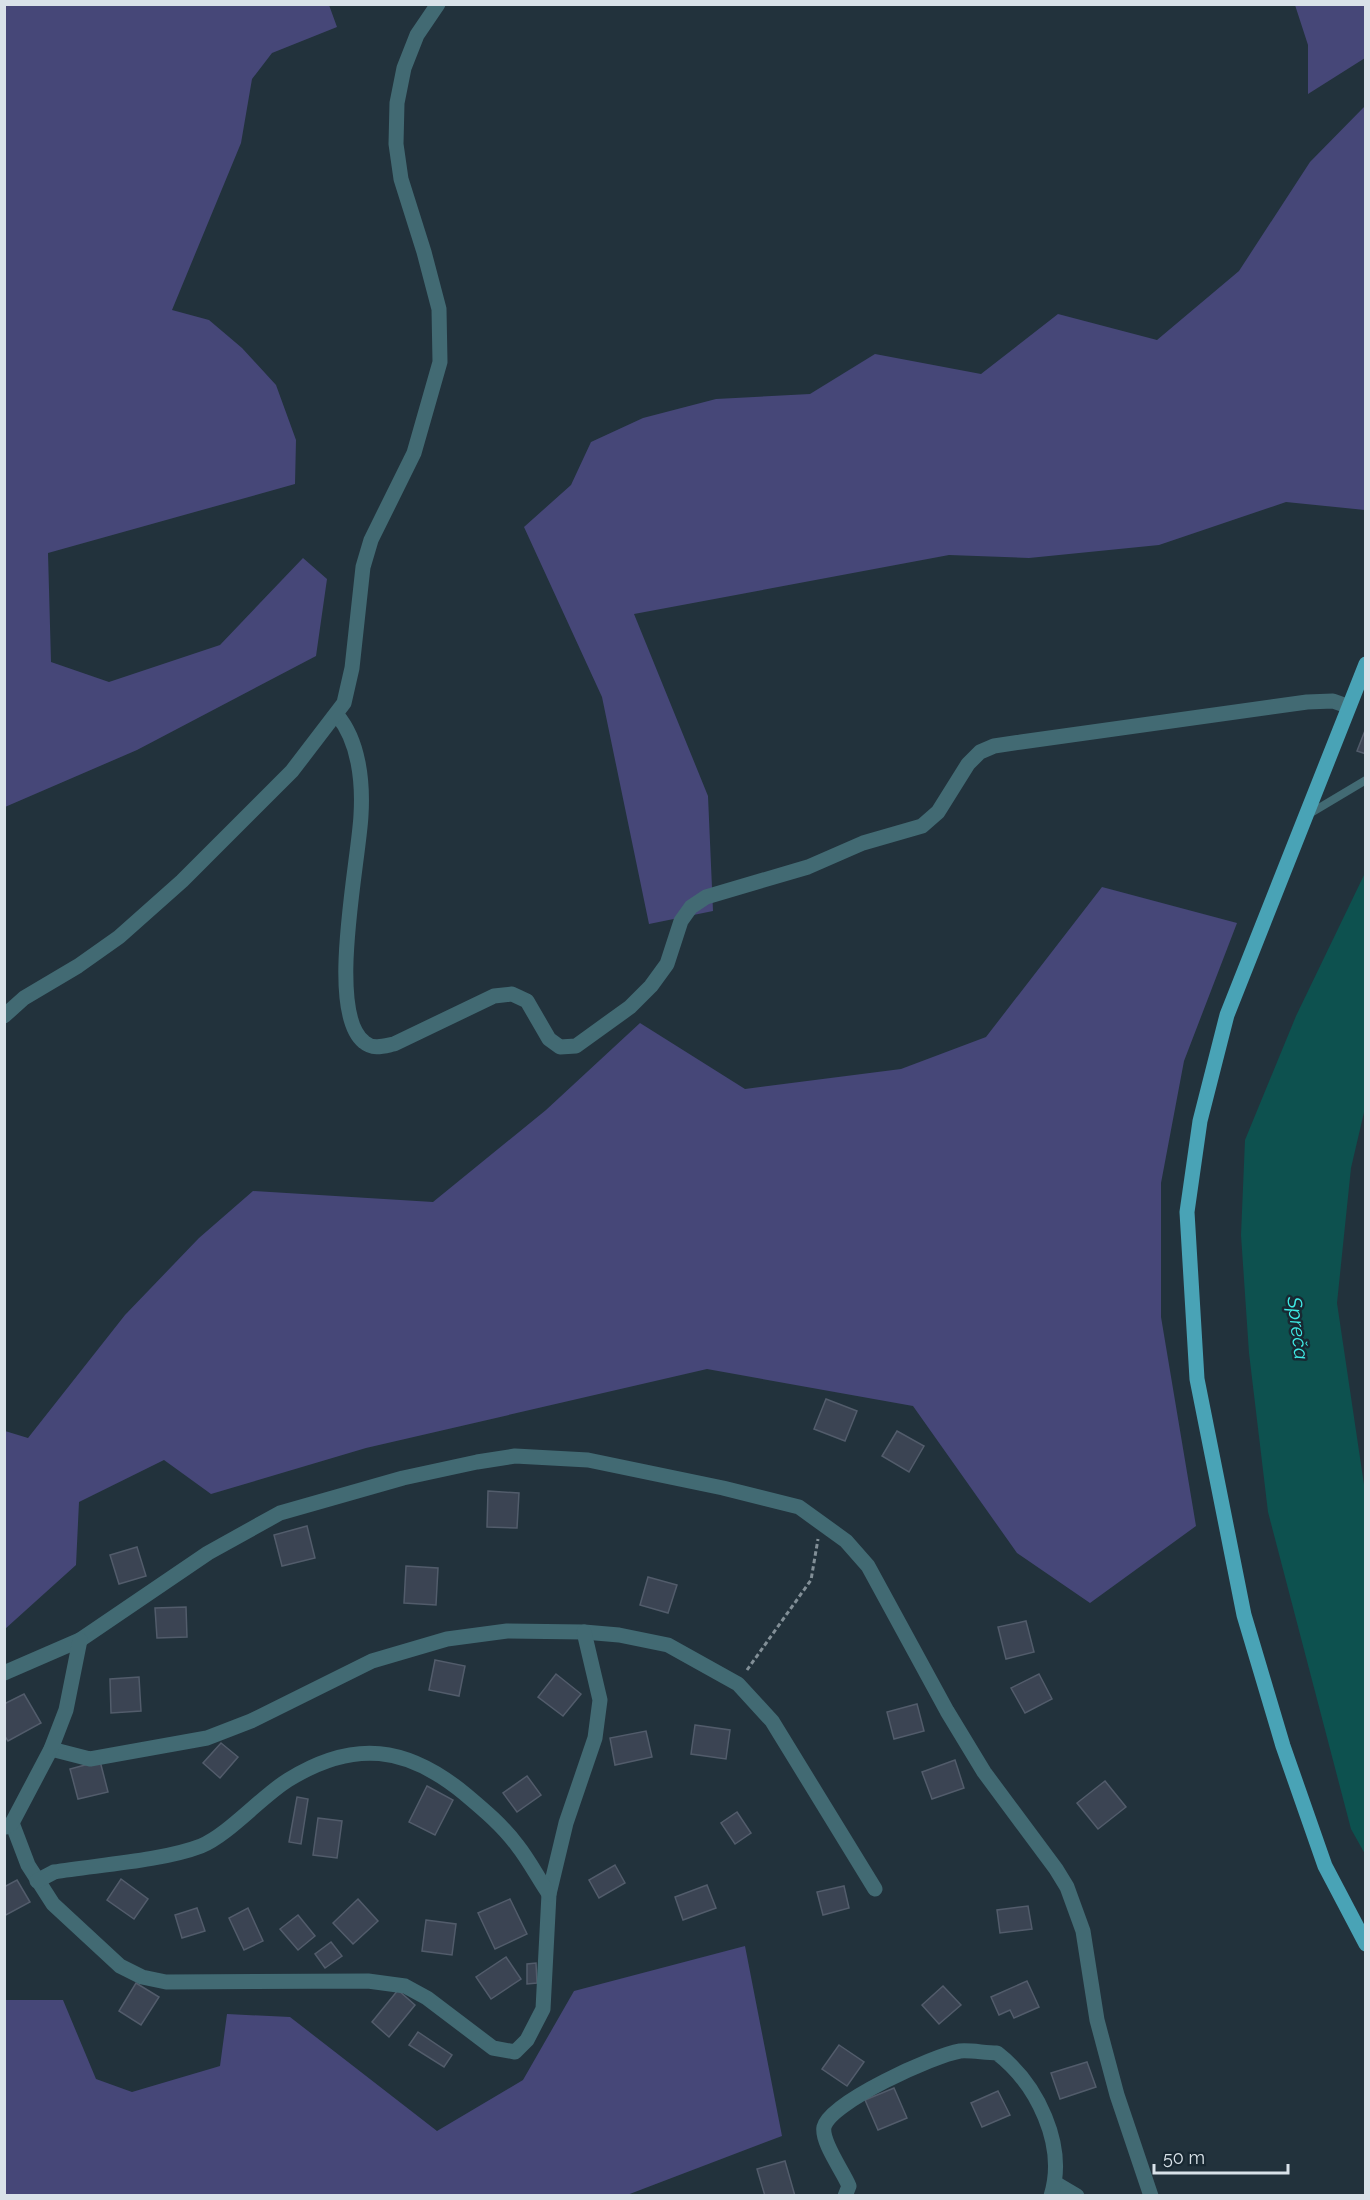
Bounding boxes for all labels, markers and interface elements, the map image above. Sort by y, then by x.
water label: Spreča [1282,1294,1314,1361]
scale bar [1154,2137,1288,2175]
text: 50 m [1163,2147,1205,2168]

